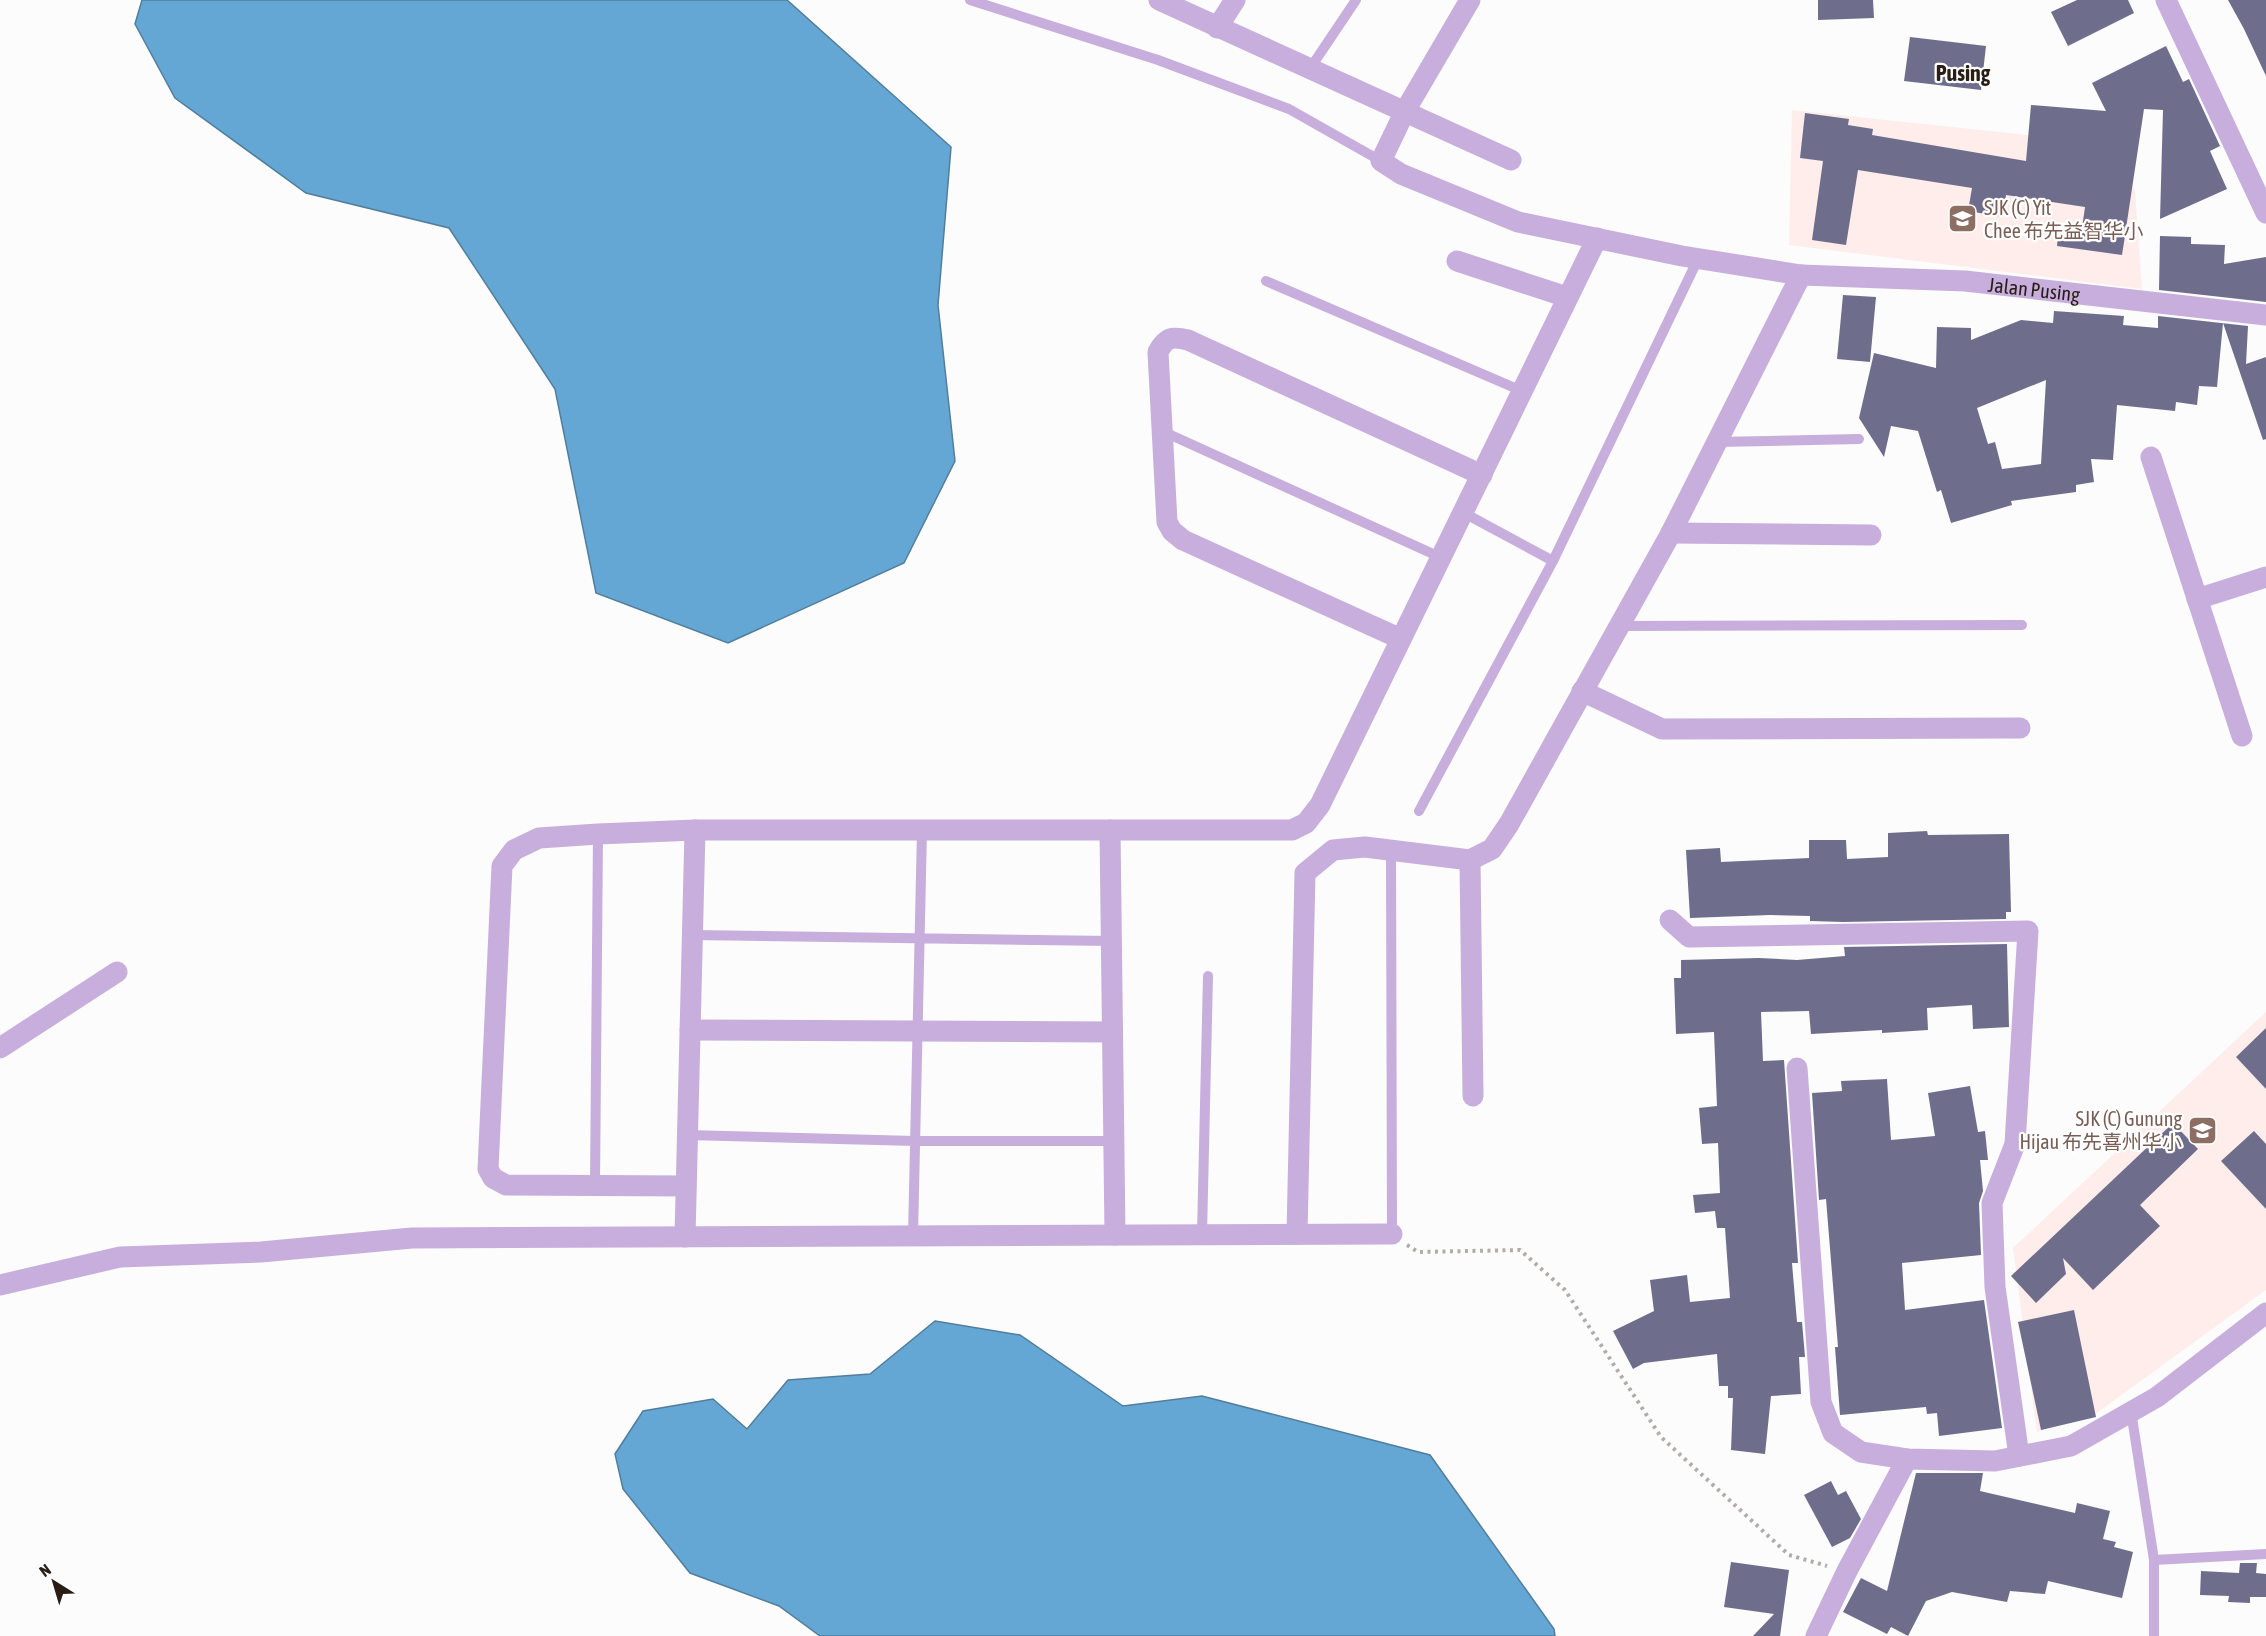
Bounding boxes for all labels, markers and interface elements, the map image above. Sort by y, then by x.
district label: Pusing [1936,60,1991,86]
place label: SJK (C) Yit Chee 布先益智华小 [1984,196,2144,242]
school or university icon: SJK (C) Yit Chee 布先益智华小 [1947,202,1979,234]
street label: Jalan Pusing [1987,272,2082,305]
place label: SJK (C) Gunung Hijau 布先喜州华小 [2019,1107,2182,1153]
school or university icon: SJK (C) Gunung Hijau 布先喜州华小 [2187,1114,2219,1146]
north arrow [24,1552,84,1612]
text: N [36,1560,54,1580]

